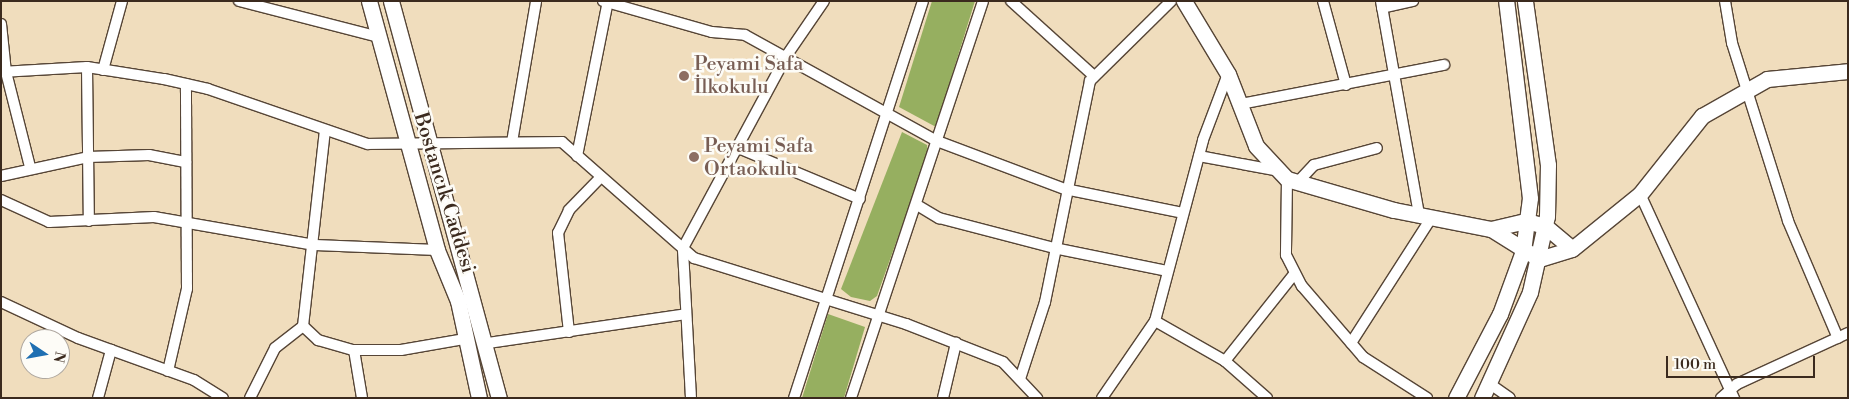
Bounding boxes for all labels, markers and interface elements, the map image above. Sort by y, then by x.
place label: Peyami Safa İlkokulu [694,52,803,99]
marker: Peyami Safa İlkokulu [678,70,690,82]
street label: Bostancık Caddesi [408,110,480,276]
place label: Peyami Safa Ortaokulu [704,134,813,181]
marker: Peyami Safa Ortaokulu [688,151,700,163]
north arrow [20,329,70,379]
scale bar [1669,346,1818,378]
text: N [49,350,69,364]
text: 100 m [1674,355,1716,374]

